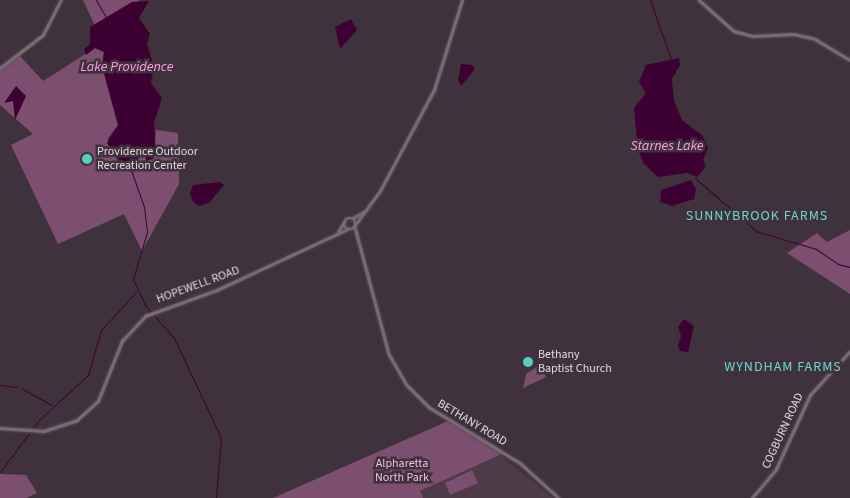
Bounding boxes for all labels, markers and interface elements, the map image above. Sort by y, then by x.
water label: Lake Providence [81,59,173,75]
water label: Starnes Lake [630,138,704,154]
place label: Providence Outdoor Recreation Center [97,145,198,173]
marker: Providence Outdoor Recreation Center [81,153,93,165]
district label: SUNNYBROOK FARMS [684,208,830,224]
street label: HOPEWELL ROAD [155,263,241,307]
place label: Bethany Baptist Church [538,348,612,376]
marker: Bethany Baptist Church [522,356,534,368]
district label: WYNDHAM FARMS [723,359,843,375]
street label: COGBURN ROAD [759,391,807,471]
street label: BETHANY ROAD [435,397,509,449]
park label: Alpharetta North Park [375,457,429,485]

